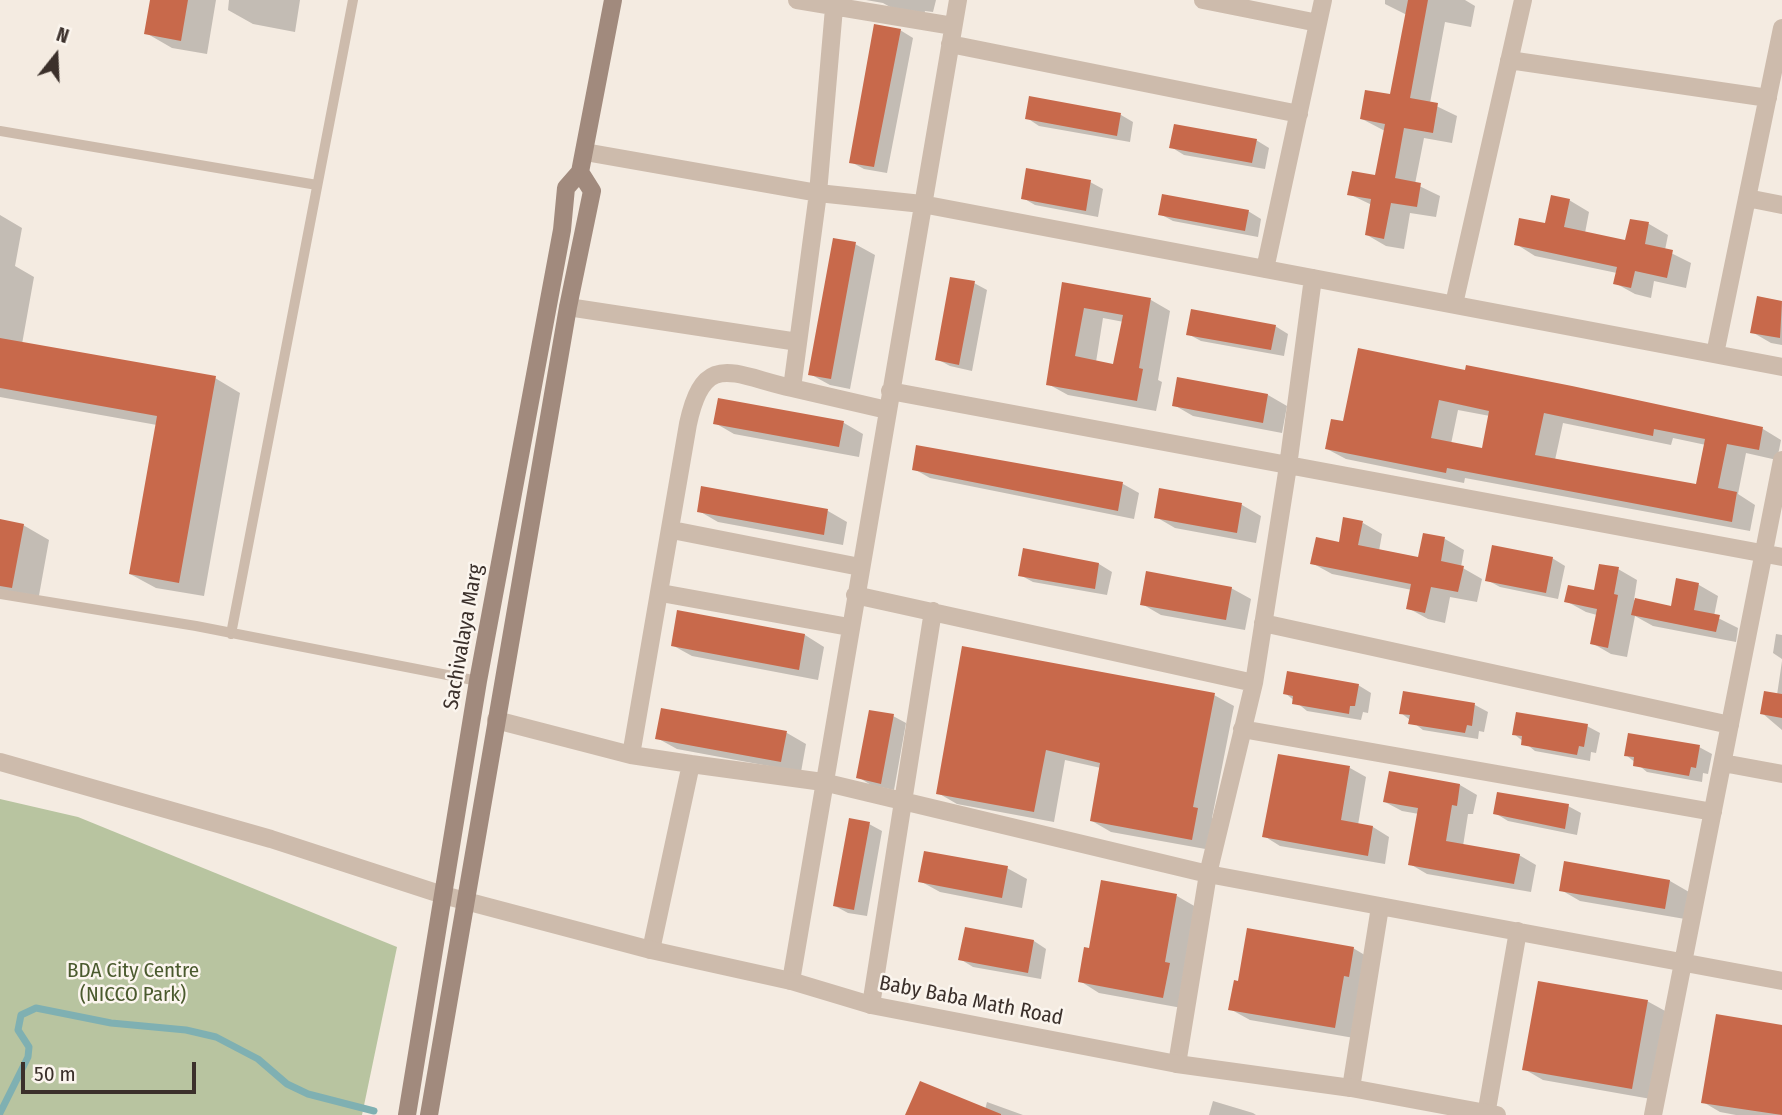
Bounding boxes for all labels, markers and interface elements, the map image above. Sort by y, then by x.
north arrow [21,21,91,91]
text: N [54,23,72,48]
street label: Sachivalaya Marg [439,562,489,712]
park label: BDA City Centre (NICCO Park) [67,958,199,1008]
street label: Baby Baba Math Road [877,971,1065,1031]
scale bar [24,1048,200,1092]
text: 50 m [34,1061,76,1087]

